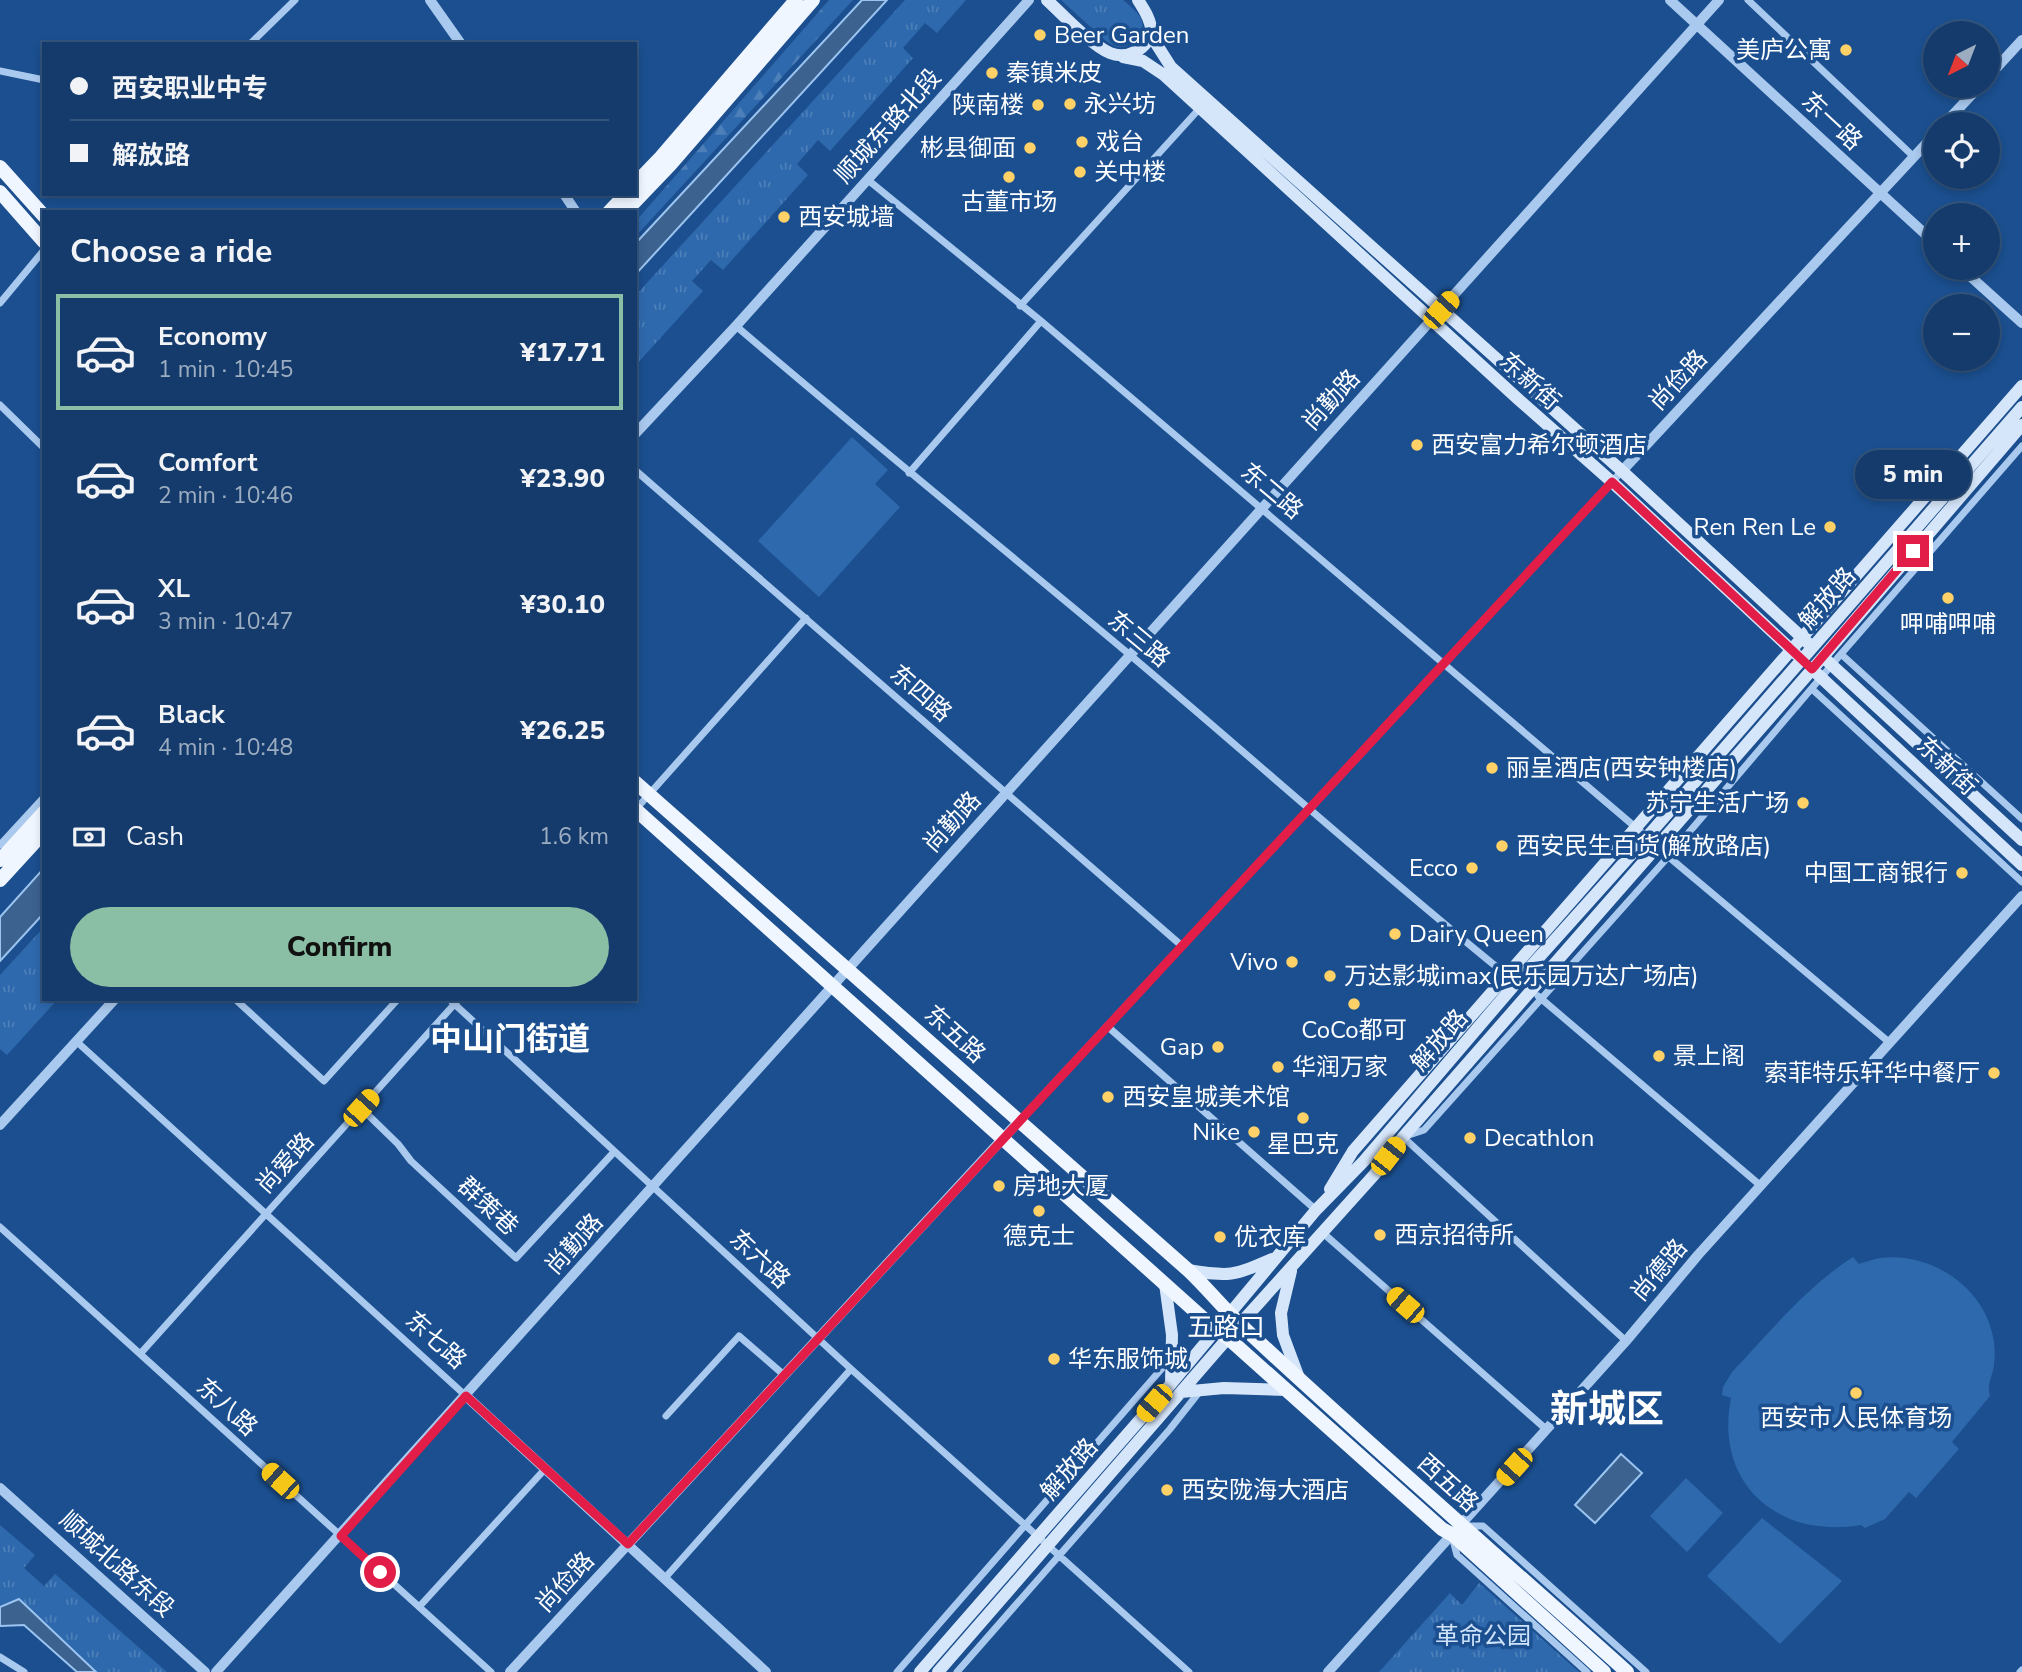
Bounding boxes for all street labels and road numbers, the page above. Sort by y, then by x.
street label: 顺城东路北段 [828,62,948,190]
street label: 东一路 [1795,85,1869,157]
street label: 尚俭路 [1642,343,1714,417]
street label: 东新街 [1493,345,1567,417]
street label: 尚勤路 [1295,363,1367,437]
street label: 东二路 [1234,456,1310,526]
street label: 解放路 [1791,560,1863,636]
street label: 东三路 [1101,604,1177,674]
street label: 东四路 [883,657,959,729]
street label: 东新街 [1910,730,1984,802]
street label: 尚勤路 [916,785,988,859]
street label: 东五路 [918,998,992,1070]
street label: 解放路 [1403,1002,1475,1078]
street label: 尚爱路 [249,1126,321,1200]
street label: 群策巷 [451,1170,525,1242]
street label: 尚勤路 [538,1207,610,1281]
street label: 东六路 [723,1223,797,1295]
street label: 尚德路 [1624,1232,1694,1308]
street label: 东七路 [399,1304,473,1376]
street label: 东八路 [190,1371,264,1443]
street label: 解放路 [1033,1431,1105,1507]
street label: 西五路 [1411,1447,1485,1519]
street label: 顺城北路东段 [53,1504,181,1624]
street label: 尚俭路 [529,1545,601,1619]

